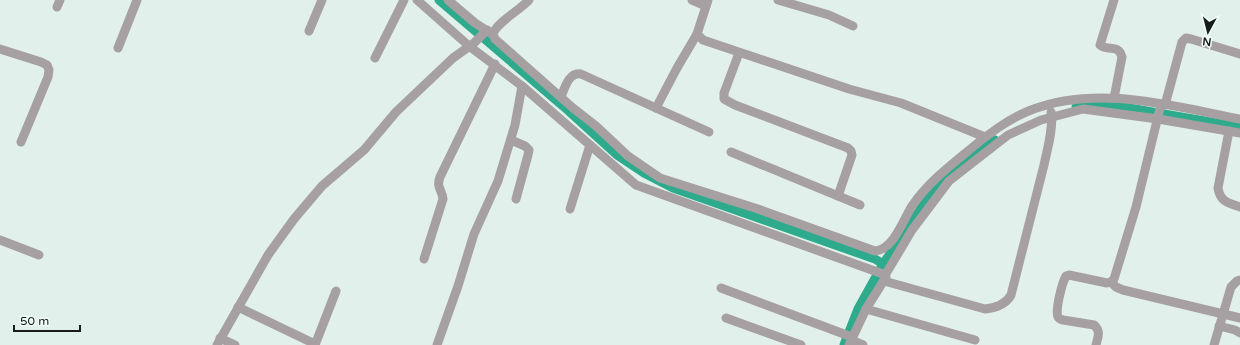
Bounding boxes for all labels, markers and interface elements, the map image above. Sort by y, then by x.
north arrow [1188,12,1228,52]
text: N [1202,34,1212,48]
scale bar [14,307,80,333]
text: 50 m [20,314,49,328]

